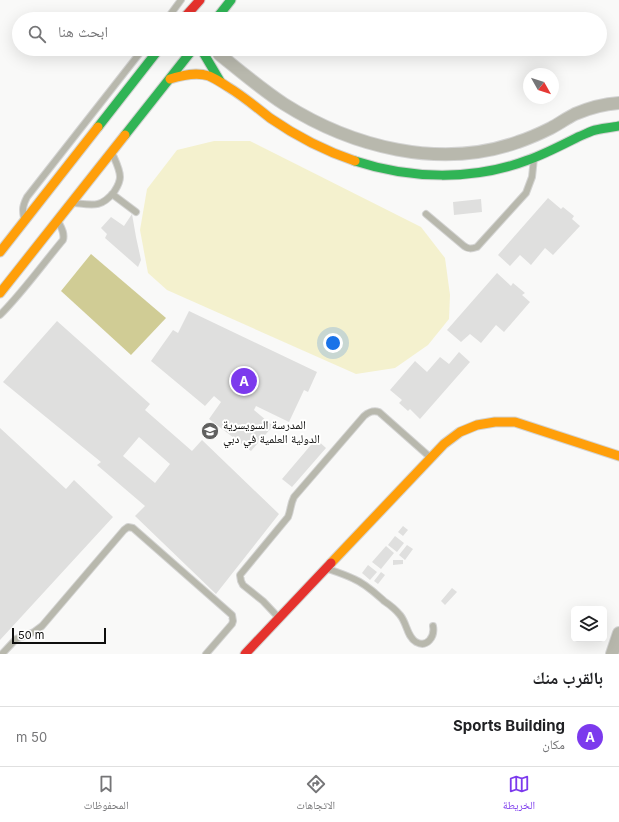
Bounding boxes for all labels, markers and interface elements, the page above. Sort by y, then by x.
search box [12,12,607,56]
text: ابحث هنا [58,22,108,41]
icon: search [26,23,48,45]
north arrow [523,68,559,104]
your location [323,333,343,353]
pin: A [231,366,257,396]
place label: المدرسة السويسرية الدولية العلمية في دبي [223,417,320,449]
school or university icon: المدرسة السويسرية الدولية العلمية في دبي [200,421,220,441]
map controls [571,606,607,642]
button: layers [571,606,607,642]
scale bar [12,626,106,645]
text: 50 m [18,628,44,642]
text: بالقرب منك [533,668,603,688]
text: Sports Building [453,716,565,735]
text: 50 m [16,729,47,745]
text: A [585,729,595,745]
text: مكان [542,736,565,752]
tab: المحفوظات [84,773,129,816]
tab: الاتجاهات [296,773,335,816]
tab: الخريطة [503,773,535,816]

